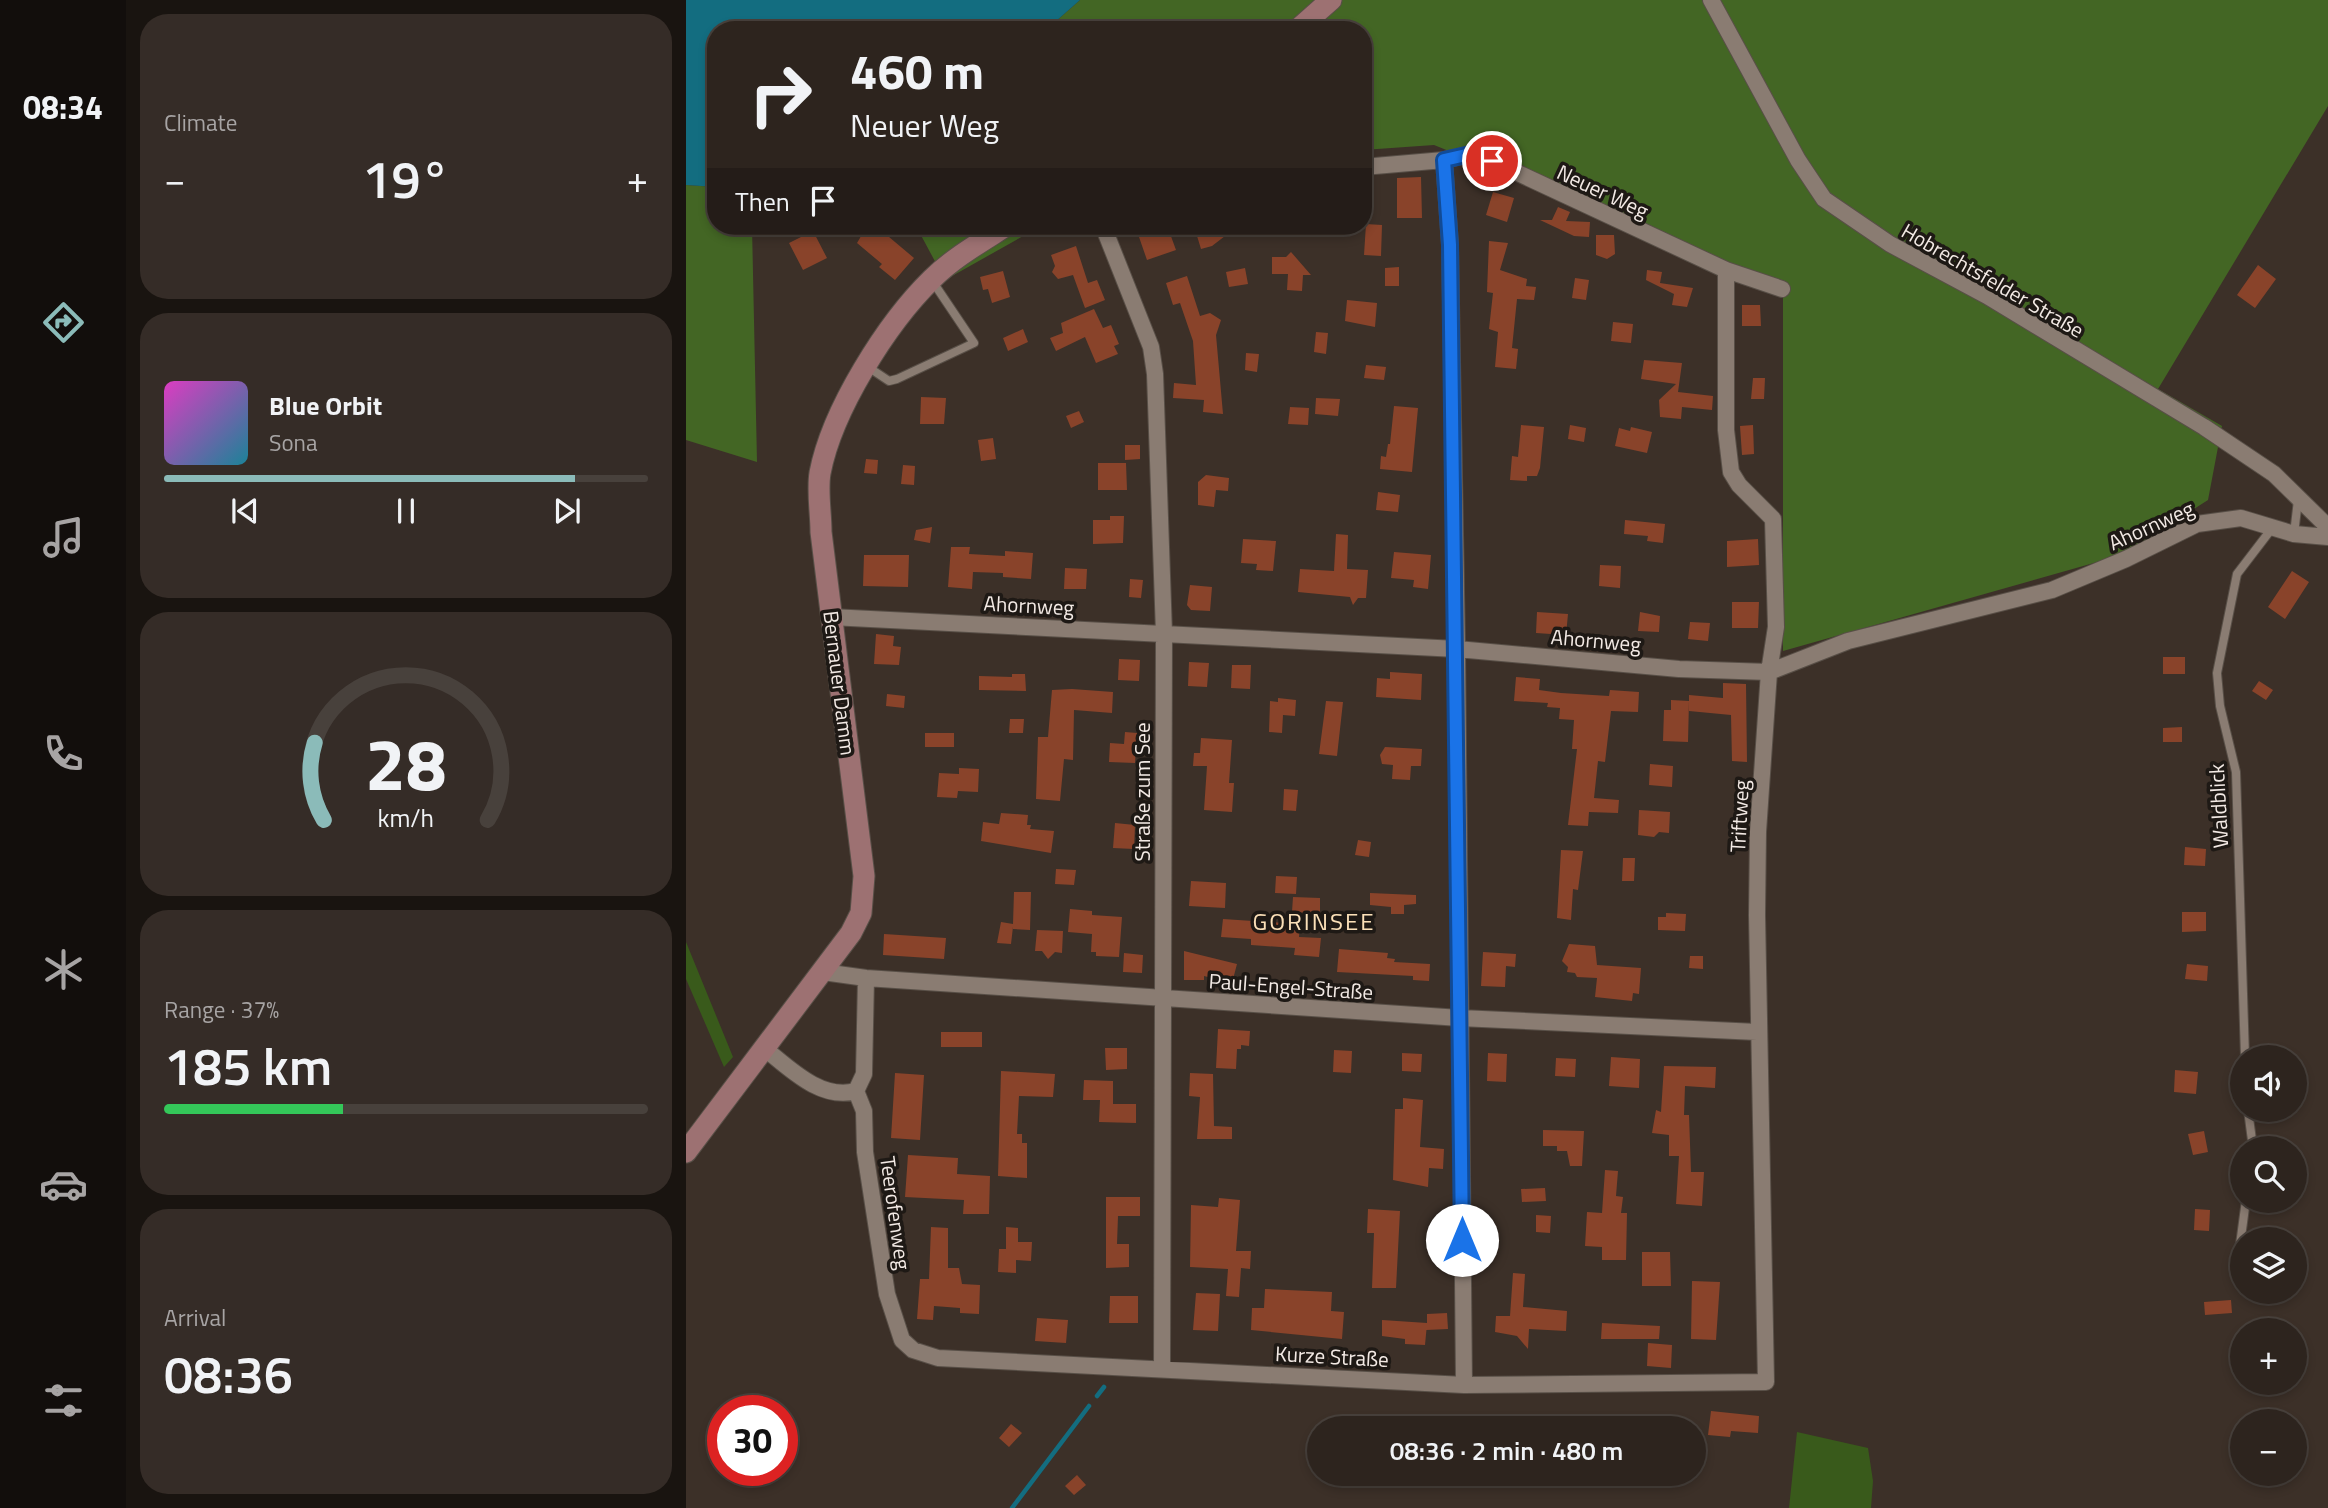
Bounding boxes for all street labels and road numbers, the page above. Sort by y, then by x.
street label: Neuer Weg [1552,156,1654,226]
street label: Hobrechtsfelder Straße [1896,215,2090,345]
street label: Ahornweg [2103,492,2199,558]
street label: Ahornweg [983,587,1075,623]
street label: Bernauer Damm [815,609,865,757]
street label: Ahornweg [1549,620,1643,660]
street label: Straße zum See [1126,722,1158,862]
street label: Waldblick [2200,763,2236,849]
street label: Triftweg [1721,779,1757,853]
street label: Paul-Engel-Straße [1208,964,1374,1008]
street label: Teerofenweg [872,1154,920,1272]
street label: Kurze Straße [1274,1337,1390,1375]

